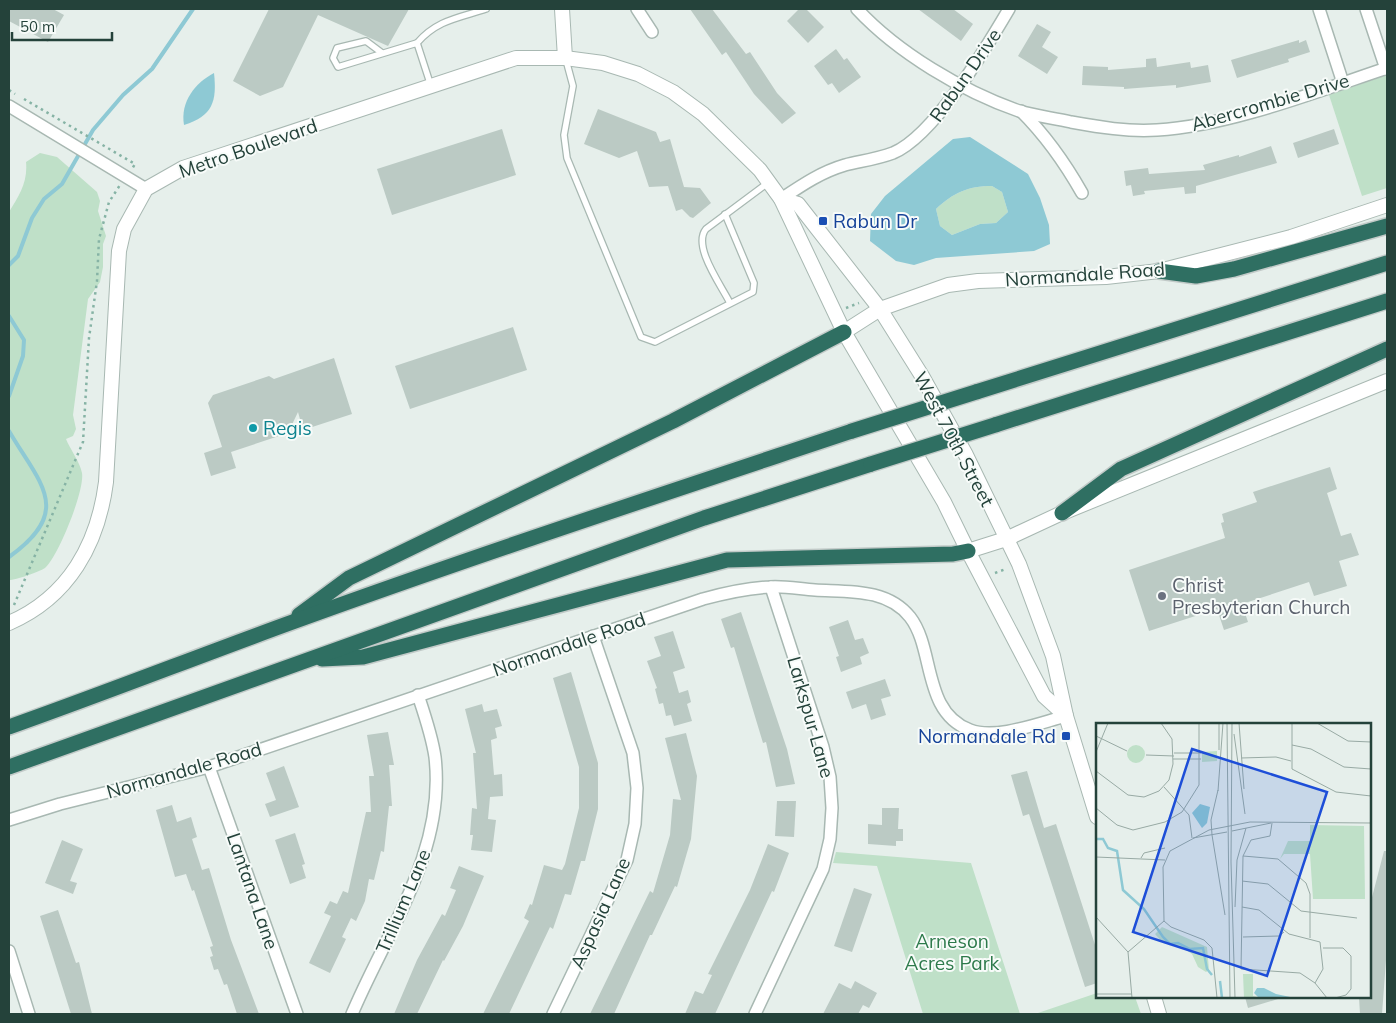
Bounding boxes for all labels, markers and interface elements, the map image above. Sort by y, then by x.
scale bar [12,10,112,42]
text: 50 m [20,17,55,36]
street label: Rabun Drive [924,24,1006,126]
street label: Abercrombie Drive [1188,68,1352,136]
street label: Metro Boulevard [176,113,320,183]
place label: Rabun Dr [833,209,917,233]
marker: Rabun Dr [817,215,829,227]
street label: Normandale Road [1004,256,1166,292]
street label: West 70th Street [908,367,1000,511]
place label: Regis [263,416,312,440]
marker: Regis [247,422,259,434]
place label: Christ Presbyterian Church [1172,573,1350,619]
marker: Christ Presbyterian Church [1156,590,1168,602]
street label: Normandale Road [489,607,649,681]
street label: Larkspur Lane [782,654,840,780]
inset map [1096,723,1371,998]
place label: Normandale Rd [918,724,1056,748]
marker: Normandale Rd [1060,730,1072,742]
street label: Normandale Road [104,736,264,804]
street label: Lantana Lane [222,830,284,952]
street label: Trillium Lane [370,845,436,957]
street label: Aspasia Lane [565,853,635,973]
park label: Arneson Acres Park [905,929,1000,975]

